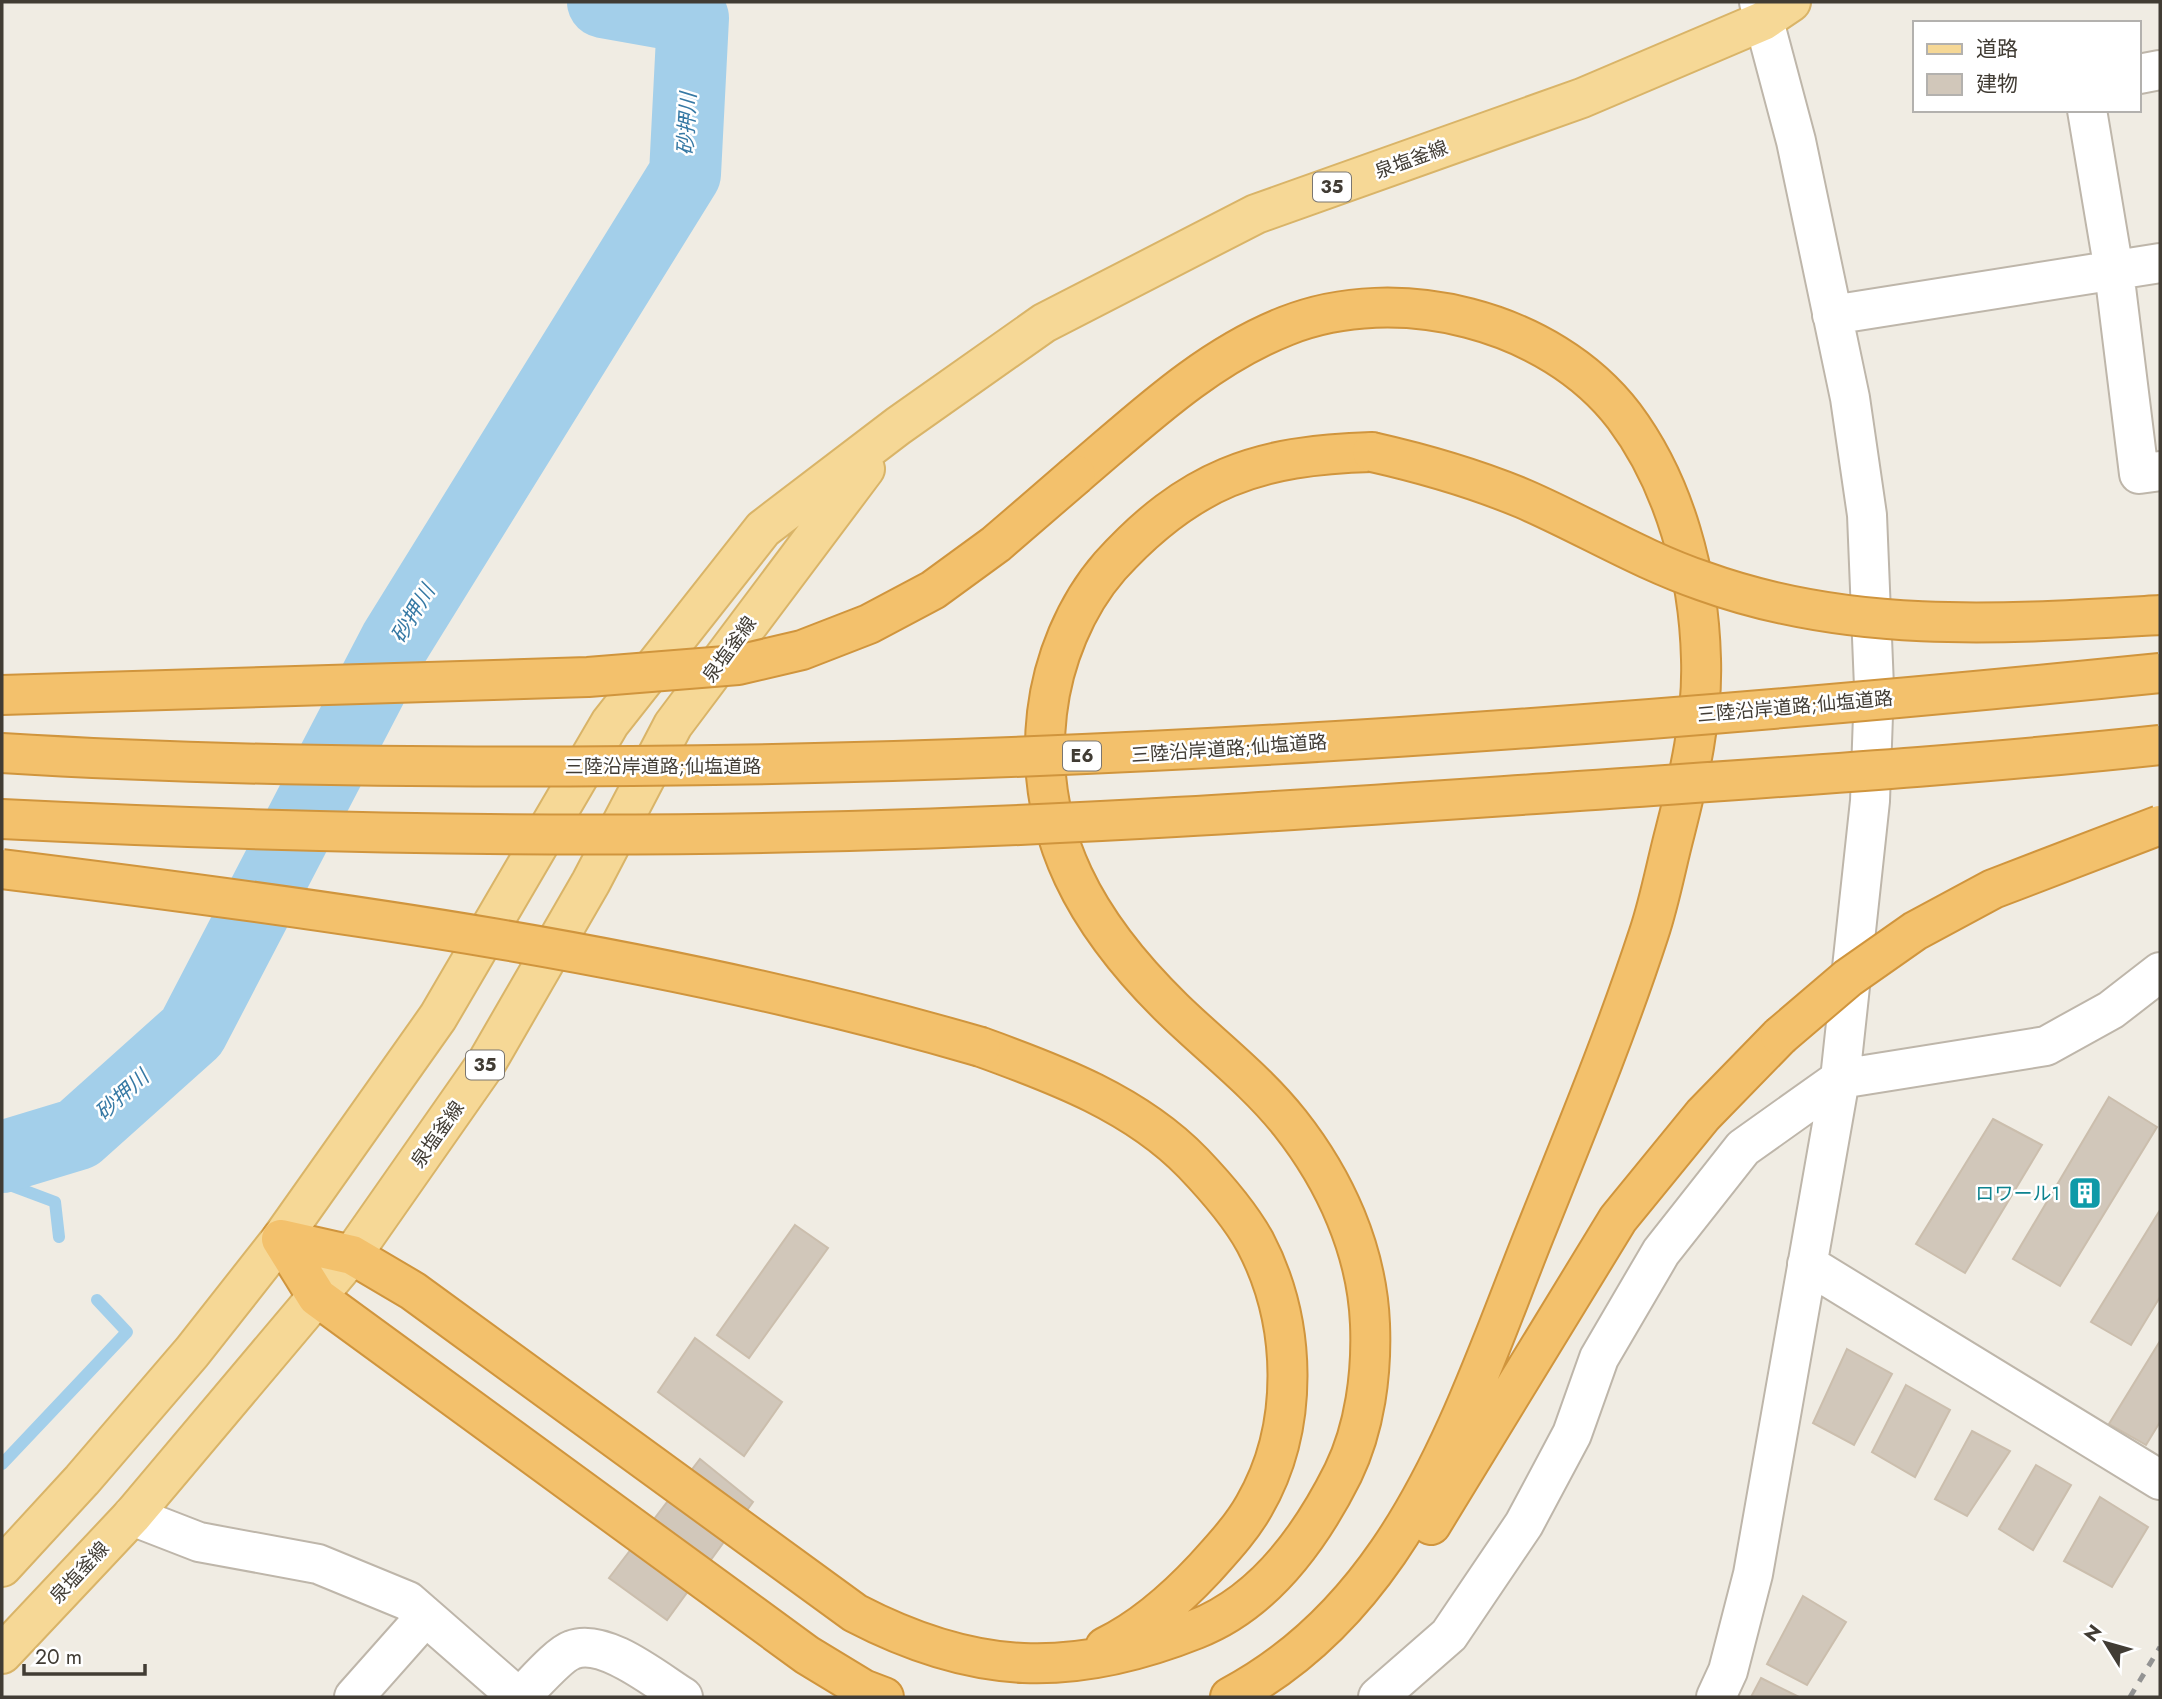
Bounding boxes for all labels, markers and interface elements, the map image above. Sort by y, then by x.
legend [1913,21,2141,112]
text: 道路 [1976,34,2018,64]
text: 建物 [1976,69,2018,99]
water label: 砂押川 [670,90,704,156]
street label: 泉塩釜線 [1371,134,1452,185]
road number: 35 [1313,172,1351,202]
water label: 砂押川 [384,578,443,649]
street label: 泉塩釜線 [696,611,763,688]
street label: 三陸沿岸道路;仙塩道路 [1696,684,1894,729]
street label: 三陸沿岸道路;仙塩道路 [1130,728,1328,769]
road number: E6 [1063,742,1101,770]
street label: 三陸沿岸道路;仙塩道路 [565,753,761,780]
road number: 35 [466,1050,504,1080]
water label: 砂押川 [89,1061,157,1127]
street label: 泉塩釜線 [405,1095,470,1173]
building icon: ロワール1 [2066,1174,2104,1212]
place label: ロワール1 [1975,1180,2060,1207]
street label: 泉塩釜線 [44,1535,115,1609]
north arrow [2071,1608,2141,1678]
text: N [2077,1619,2108,1647]
scale bar [24,1632,145,1676]
text: 20 m [35,1642,82,1672]

